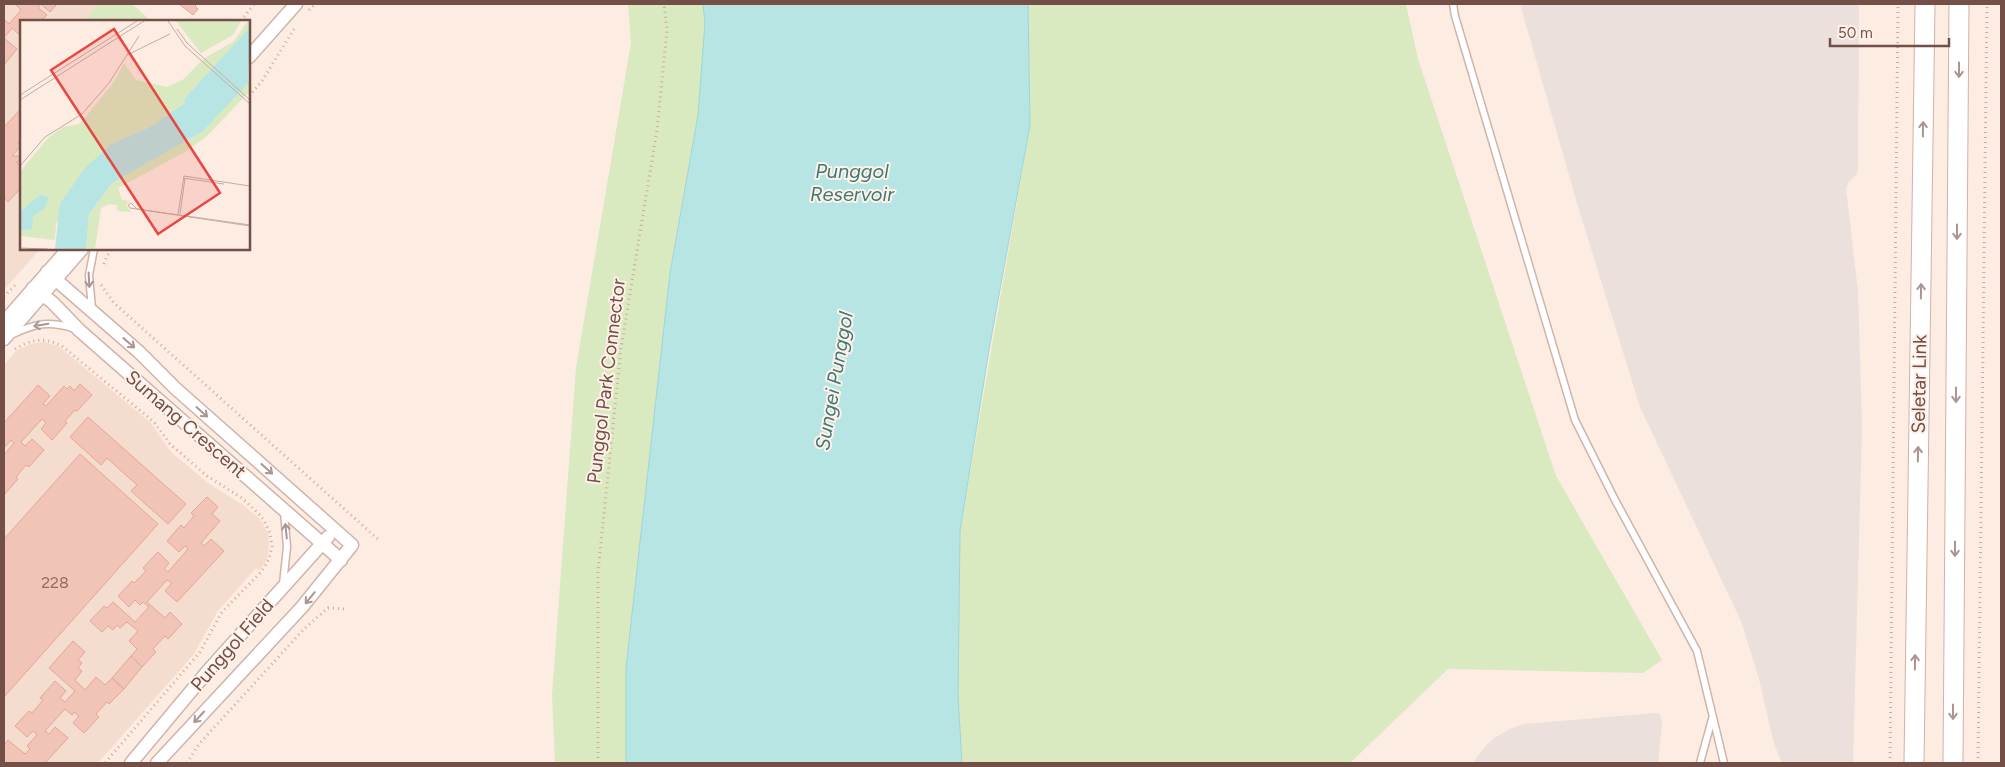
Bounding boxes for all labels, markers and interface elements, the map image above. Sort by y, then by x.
scale bar [1830,15,1949,47]
inset map [20,20,250,250]
text: 50 m [1838,24,1873,42]
one-way arrow [1954,62,1964,78]
one-way arrow [1918,121,1928,137]
water label: Punggol Reservoir [810,159,895,206]
one-way arrow [1952,224,1962,240]
one-way arrow [85,272,94,288]
street label: Punggol Park Connector [582,277,630,485]
one-way arrow [1916,283,1925,299]
water label: Sungei Punggol [810,309,858,452]
one-way arrow [34,321,50,330]
street label: Seletar Link [1907,334,1931,434]
one-way arrow [123,338,136,349]
street label: Sumang Crescent [121,365,251,483]
one-way arrow [1951,386,1961,403]
one-way arrow [196,407,209,418]
one-way arrow [1913,446,1923,462]
one-way arrow [260,463,273,475]
one-way arrow [281,523,291,539]
one-way arrow [1950,541,1959,557]
house number: 228 [41,573,69,592]
one-way arrow [304,591,315,604]
street label: Punggol Field [186,594,278,696]
one-way arrow [1910,654,1920,670]
one-way arrow [1948,704,1958,720]
one-way arrow [193,710,205,723]

